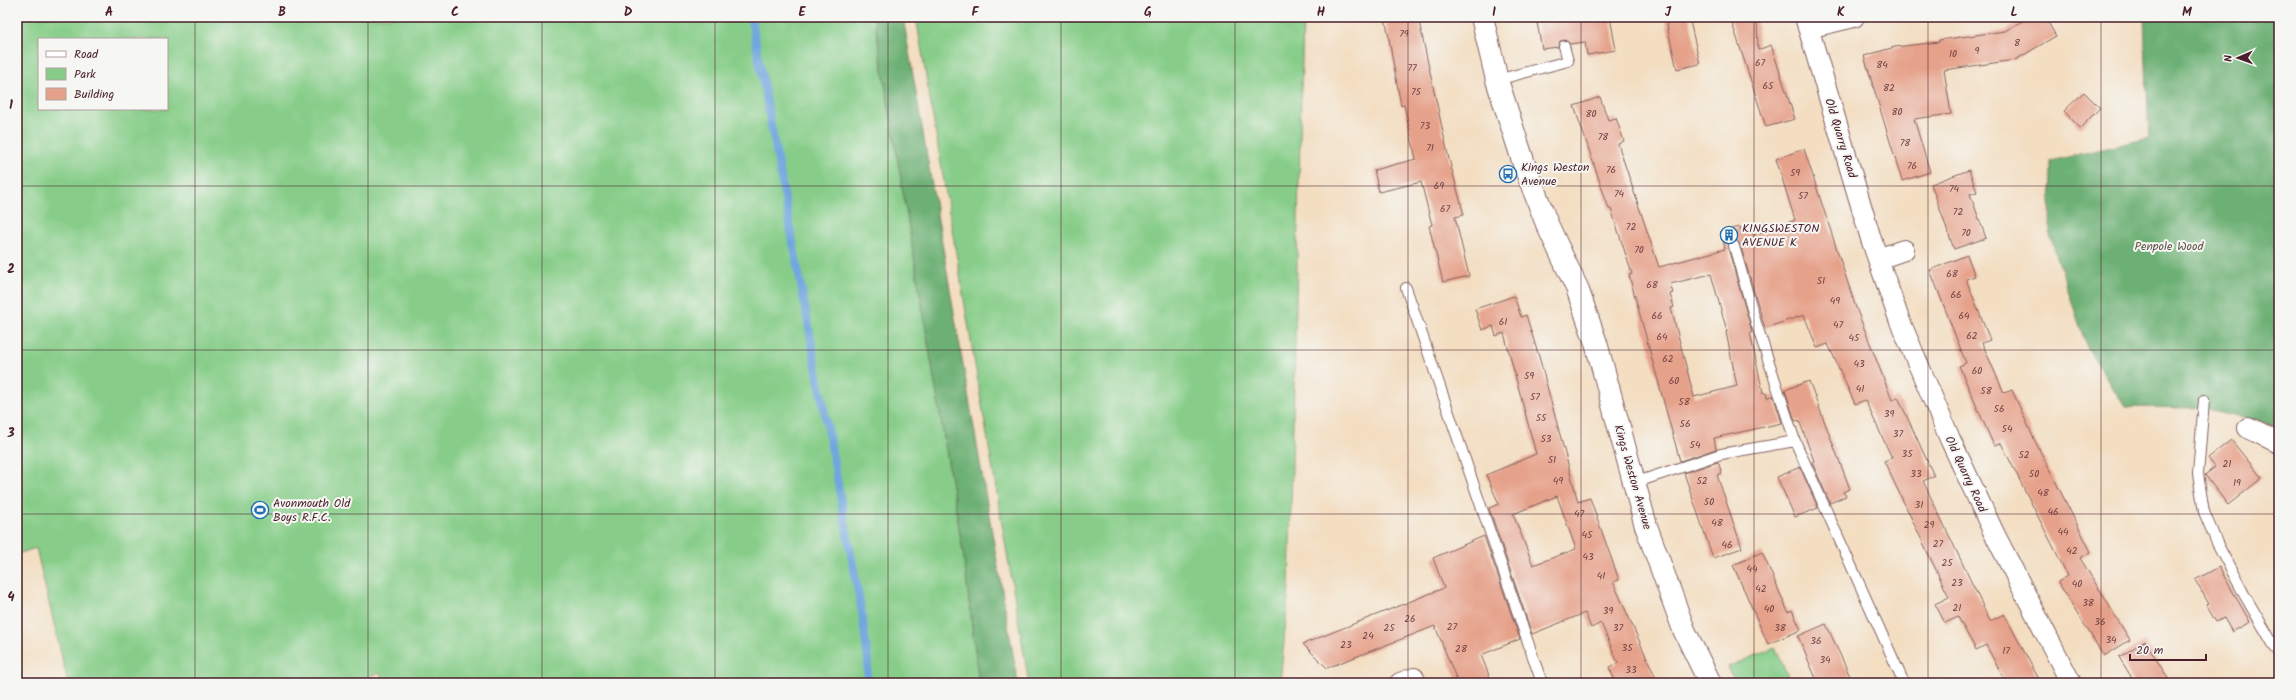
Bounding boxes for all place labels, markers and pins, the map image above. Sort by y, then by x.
place label: Kings Weston Avenue [1521,158,1589,191]
bus stop icon: Kings Weston Avenue [1498,164,1518,184]
place label: KINGSWESTON AVENUE K [1742,219,1819,252]
building icon: KINGSWESTON AVENUE K [1719,225,1739,245]
place label: Avonmouth Old Boys R.F.C. [273,494,351,527]
sports icon: Avonmouth Old Boys R.F.C. [250,500,270,520]

